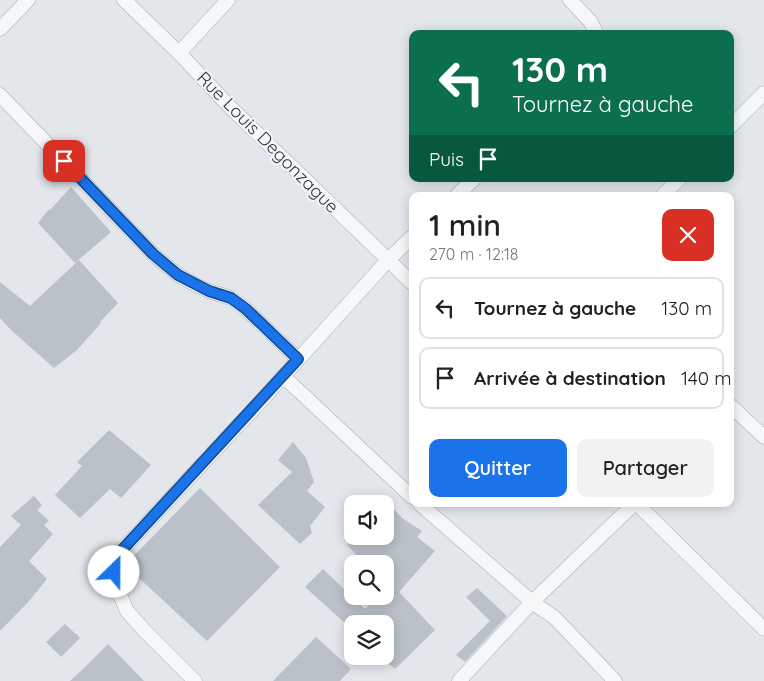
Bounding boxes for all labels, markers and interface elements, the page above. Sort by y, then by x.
text: 130 m [512,47,608,91]
icon: left [429,50,494,115]
street label: Rue Louis Degonzague [192,66,344,218]
text: Tournez à gauche [512,90,694,118]
pin [43,140,85,182]
icon: arrive [474,145,502,173]
icon: arrive [50,147,78,175]
text: Puis [429,147,464,171]
text: 1 min [429,206,501,244]
button: close [662,209,714,261]
text: 270 m · 12:18 [429,244,518,264]
icon: left [431,294,459,322]
text: Tournez à gauche [474,296,636,320]
text: 130 m [661,296,712,320]
icon: arrive [431,364,459,392]
text: Arrivée à destination [474,366,666,390]
text: 140 m [681,366,732,390]
button: Quitter [429,439,567,497]
button: Partager [577,439,714,497]
map controls [344,495,394,665]
button: sound [344,495,394,545]
position arrow [87,545,139,597]
button: search [344,555,394,605]
button: layers [344,615,394,665]

